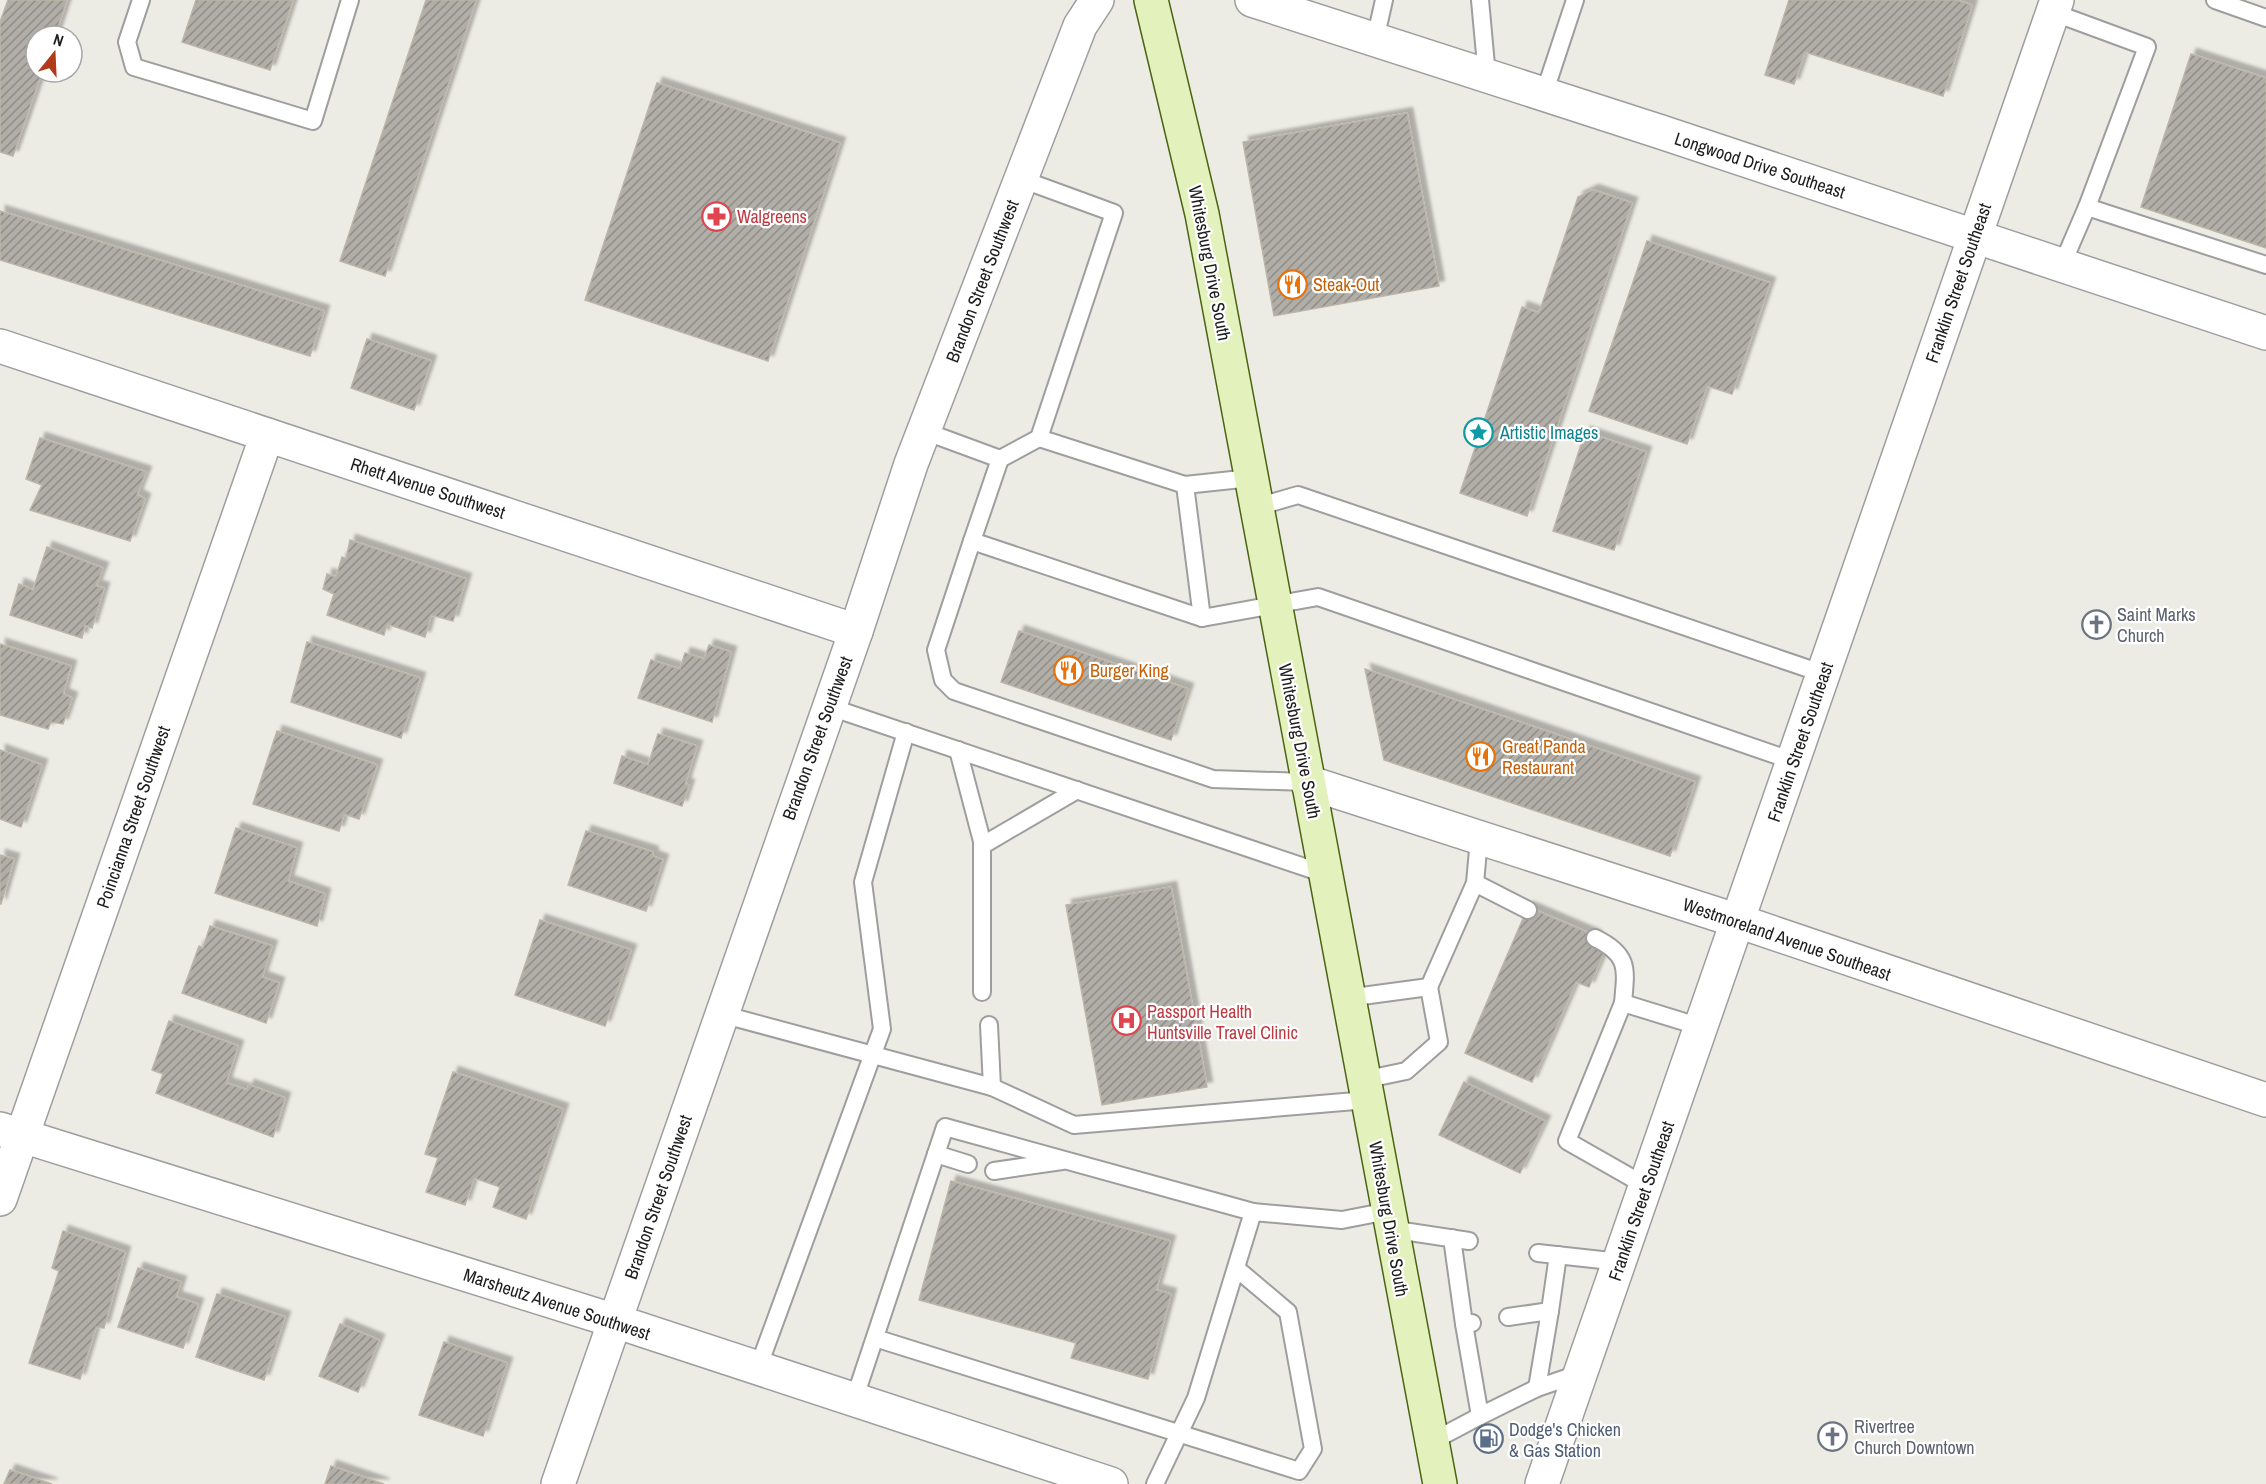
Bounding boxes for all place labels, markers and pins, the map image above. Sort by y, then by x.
pharmacy icon: Walgreens [700,200,732,232]
place label: Walgreens [737,204,807,229]
restaurant icon: Steak-Out [1276,268,1308,300]
place label: Steak-Out [1313,272,1379,297]
place icon: Artistic Images [1463,416,1495,448]
place label: Artistic Images [1499,420,1598,445]
place label: Saint Marks Church [2117,602,2196,648]
church icon: Saint Marks Church [2080,608,2112,640]
restaurant icon: Burger King [1053,654,1085,686]
place label: Burger King [1090,658,1170,683]
place label: Great Panda Restaurant [1502,734,1586,780]
restaurant icon: Great Panda Restaurant [1465,740,1497,772]
place label: Passport Health Huntsville Travel Clinic [1147,999,1298,1045]
hospital icon: Passport Health Huntsville Travel Clinic [1110,1005,1142,1037]
place label: Rivertree Church Downtown [1854,1414,1975,1460]
place label: Dodge's Chicken & Gas Station [1509,1417,1621,1463]
church icon: Rivertree Church Downtown [1817,1420,1849,1452]
fuel station icon: Dodge's Chicken & Gas Station [1472,1423,1504,1455]

